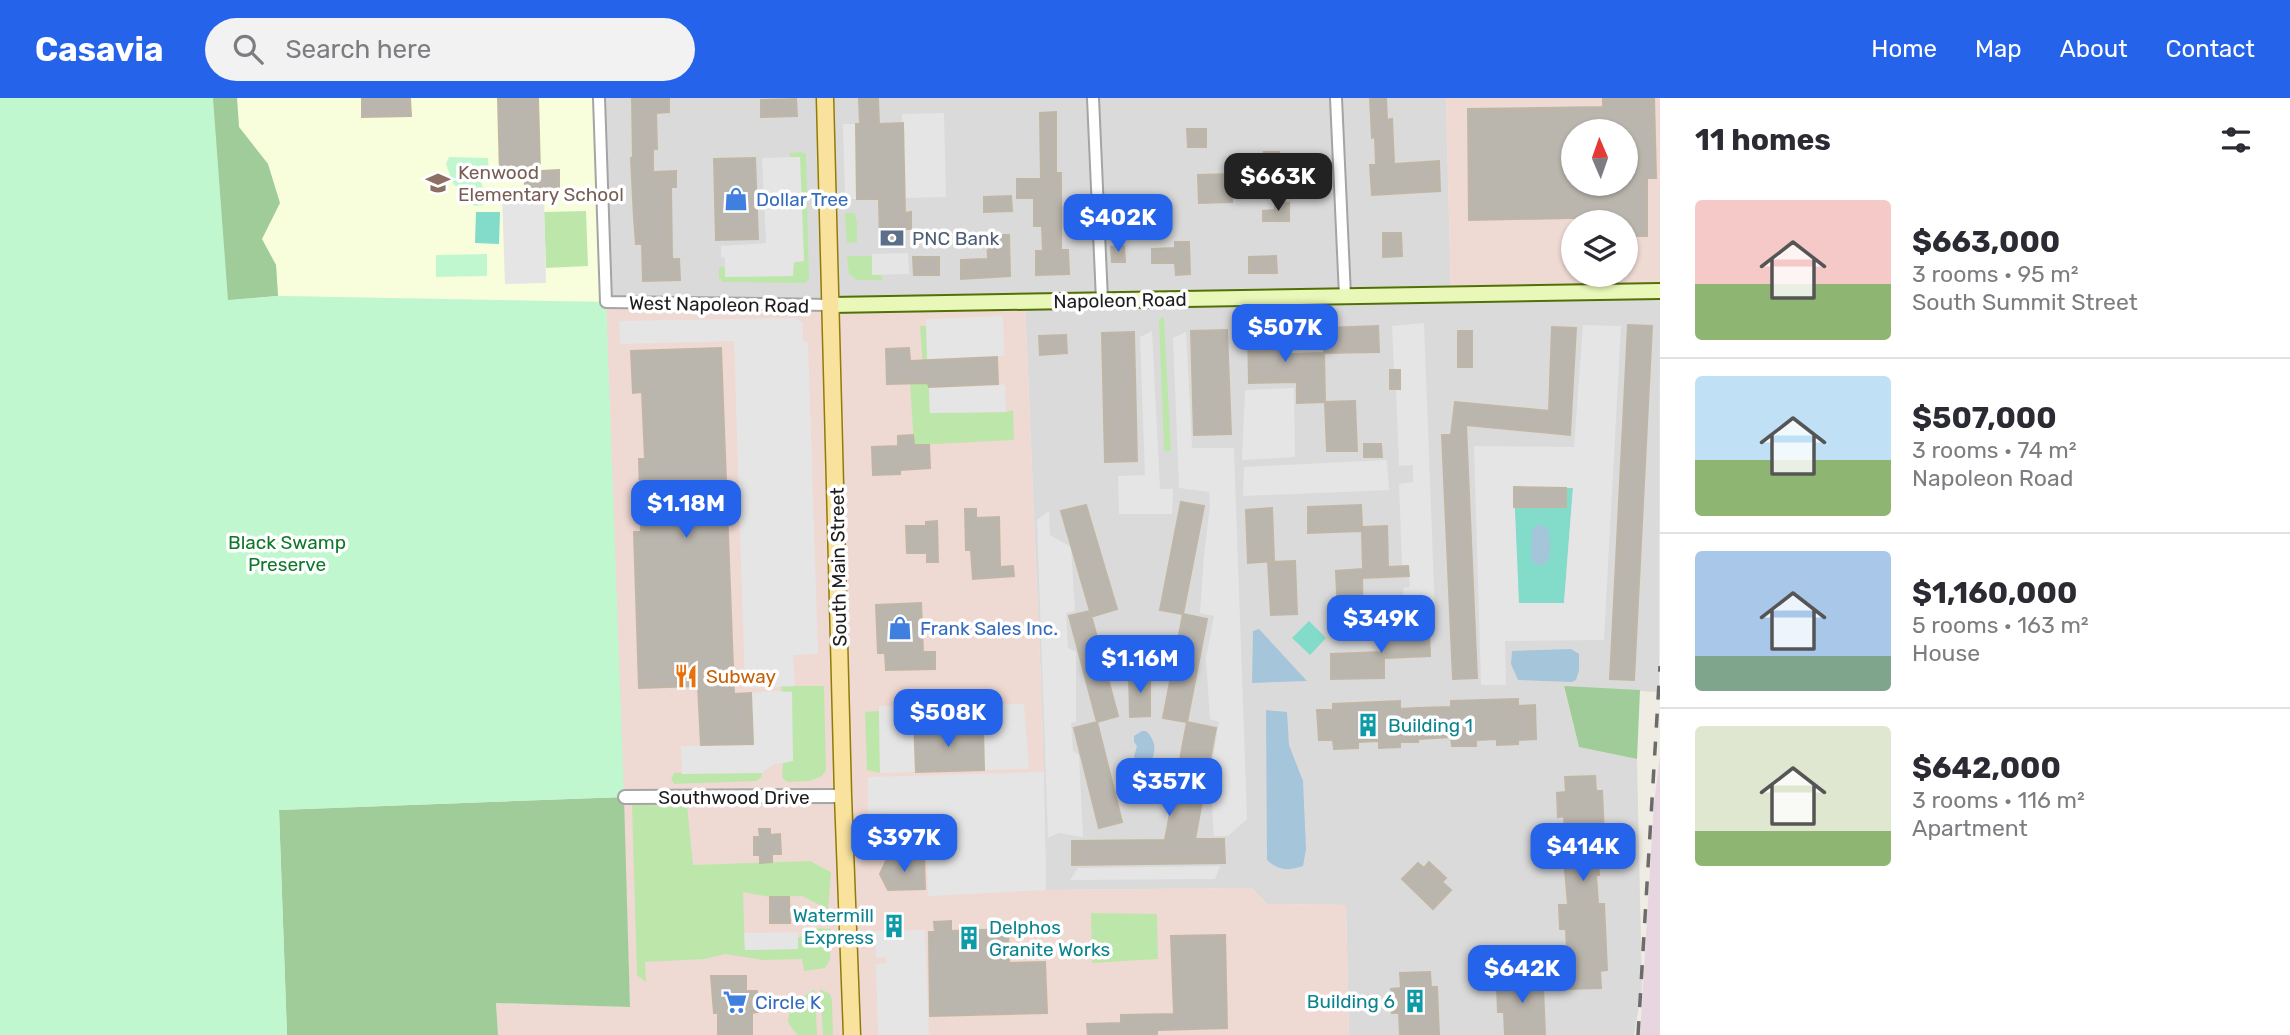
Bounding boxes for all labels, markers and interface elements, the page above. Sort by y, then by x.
search box [205,18,695,81]
text: Casavia [35,30,163,69]
icon: search [229,30,267,68]
text: Search here [285,34,431,65]
text: Home [1871,35,1937,63]
text: Map [1975,35,2022,63]
text: About [2060,35,2128,63]
text: Contact [2166,35,2255,63]
north arrow [1561,119,1638,196]
map controls [1561,119,1638,287]
icon: filters [2217,121,2255,159]
text: 11 homes [1695,122,1831,158]
pin: $663K [1229,153,1327,213]
place label: Kenwood Elementary School [458,161,624,206]
text: $663K [1240,162,1316,190]
school or university icon: Kenwood Elementary School [424,169,452,197]
shop icon: Dollar Tree [722,185,750,213]
place label: Dollar Tree [756,188,848,211]
pin: $402K [1069,194,1167,254]
text: $402K [1080,203,1156,231]
button: layers [1561,210,1638,287]
bank icon: PNC Bank [878,224,906,252]
text: $663,000 [1912,224,2060,260]
place label: PNC Bank [912,227,999,250]
icon: home [1751,228,1835,312]
text: 3 rooms · 95 m² [1912,260,2079,288]
street label: Napoleon Road [1053,288,1187,313]
text: South Summit Street [1912,288,2138,316]
street label: West Napoleon Road [629,291,809,318]
pin: $507K [1236,304,1334,364]
text: $507K [1248,313,1322,341]
text: $507,000 [1912,400,2057,436]
icon: home [1751,404,1835,488]
text: 3 rooms · 74 m² [1912,436,2077,464]
text: Napoleon Road [1912,464,2073,492]
pin: $1.18M [629,480,743,540]
street label: South Main Street [826,487,851,647]
text: $1.18M [647,489,725,517]
park label: Black Swamp Preserve [228,531,346,576]
text: $1,160,000 [1912,575,2077,611]
icon: home [1751,579,1835,663]
pin: $349K [1332,596,1430,655]
text: $349K [1343,604,1419,632]
text: 5 rooms · 163 m² [1912,611,2089,639]
shop icon: Frank Sales Inc. [886,614,914,642]
place label: Frank Sales Inc. [920,617,1058,640]
pin: $1.16M [1083,636,1197,695]
text: House [1912,639,1980,667]
text: $1.16M [1101,644,1179,672]
restaurant icon: Subway [672,662,700,690]
place label: Subway [706,665,776,688]
pin: $508K [899,690,997,749]
text: $508K [910,698,986,726]
building icon: Building 1 [1354,711,1382,739]
place label: Building 1 [1388,714,1473,737]
text: $642,000 [1912,750,2061,786]
icon: home [1751,754,1835,838]
pin: $357K [1120,758,1218,818]
text: $357K [1132,767,1206,795]
street label: Southwood Drive [658,786,810,809]
text: 3 rooms · 116 m² [1912,786,2085,814]
pin: $397K [855,814,953,874]
text: Apartment [1912,814,2028,842]
text: $397K [867,823,941,851]
pin: $414K [1534,824,1632,883]
text: $414K [1547,832,1619,860]
place label: Watermill Express [793,904,874,949]
building icon: Watermill Express [880,912,908,940]
place label: Delphos Granite Works [989,916,1110,961]
building icon: Delphos Granite Works [955,924,983,952]
pin: $642K [1473,946,1571,1005]
text: $642K [1484,954,1560,982]
building icon: Building 6 [1401,987,1429,1015]
supermarket icon: Circle K [721,988,749,1016]
place label: Building 6 [1307,990,1395,1013]
place label: Circle K [755,991,822,1014]

